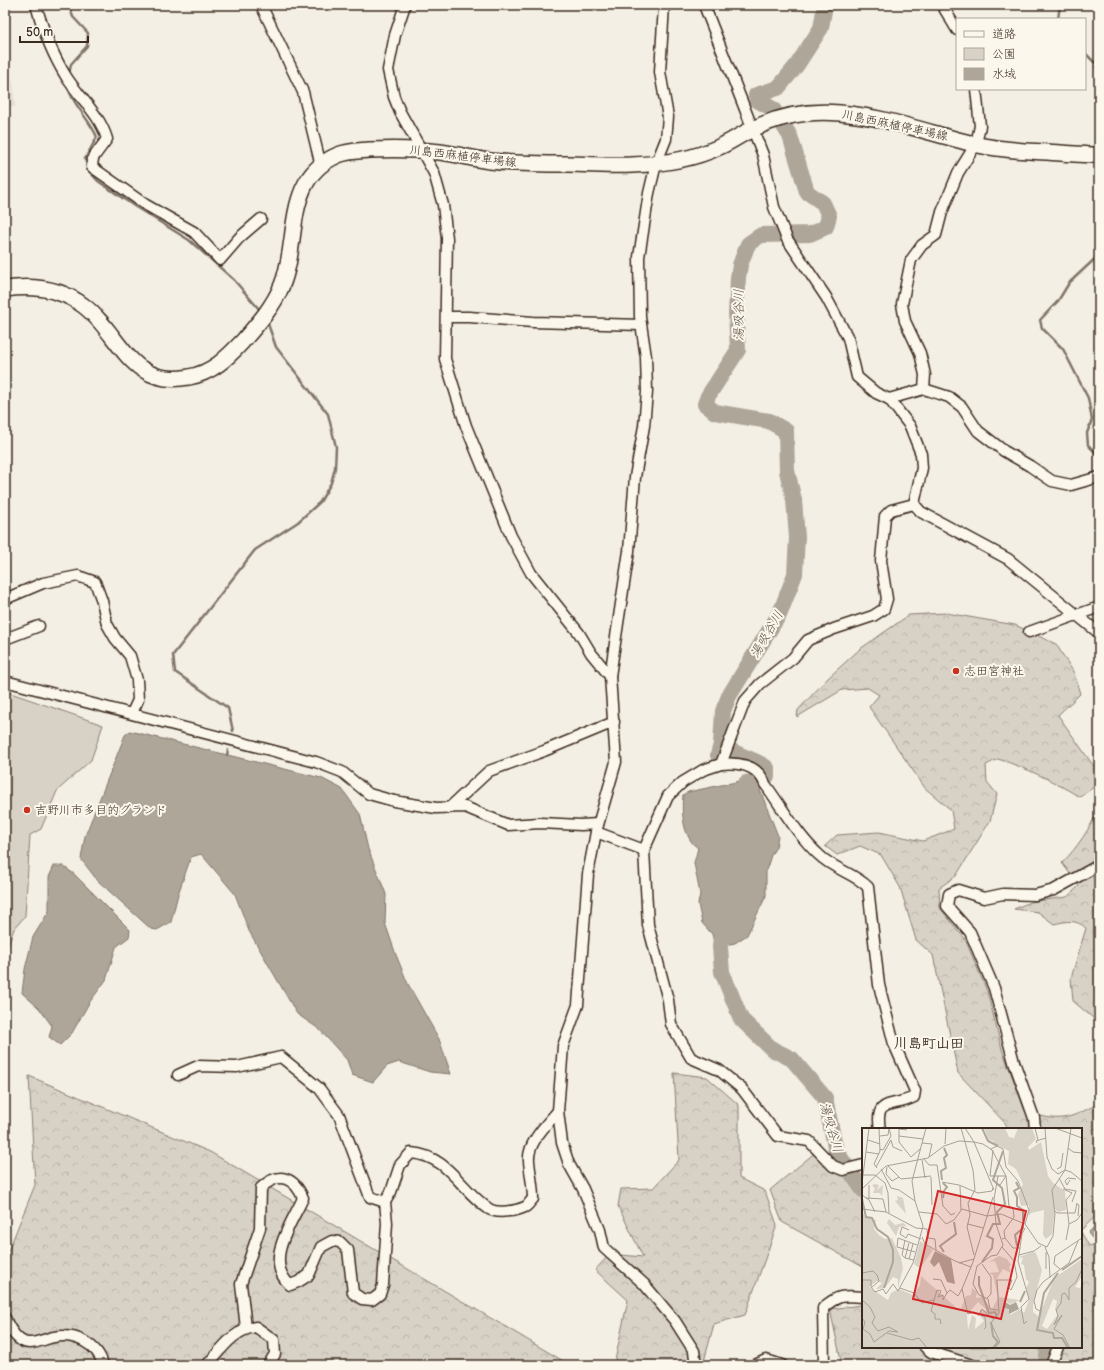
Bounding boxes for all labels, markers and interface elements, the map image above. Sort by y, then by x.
scale bar [20,18,88,44]
legend [956,18,1086,90]
text: 50 m [26,25,53,40]
text: 道路 [992,27,1016,42]
text: 公園 [992,47,1016,62]
text: 水域 [992,67,1016,82]
street label: 川島西麻植停車場線 [841,107,949,144]
street label: 川島西麻植停車場線 [408,142,517,171]
water label: 湯吸谷川 [731,289,747,341]
water label: 湯吸谷川 [747,608,787,661]
place label: 志田宮神社 [964,664,1024,679]
marker: 志田宮神社 [951,666,961,676]
place label: 吉野川市多目的グランド [35,803,167,818]
marker: 吉野川市多目的グランド [22,805,32,815]
district label: 川島町山田 [894,1035,964,1052]
water label: 湯吸谷川 [816,1100,846,1154]
inset map [862,1128,1082,1348]

